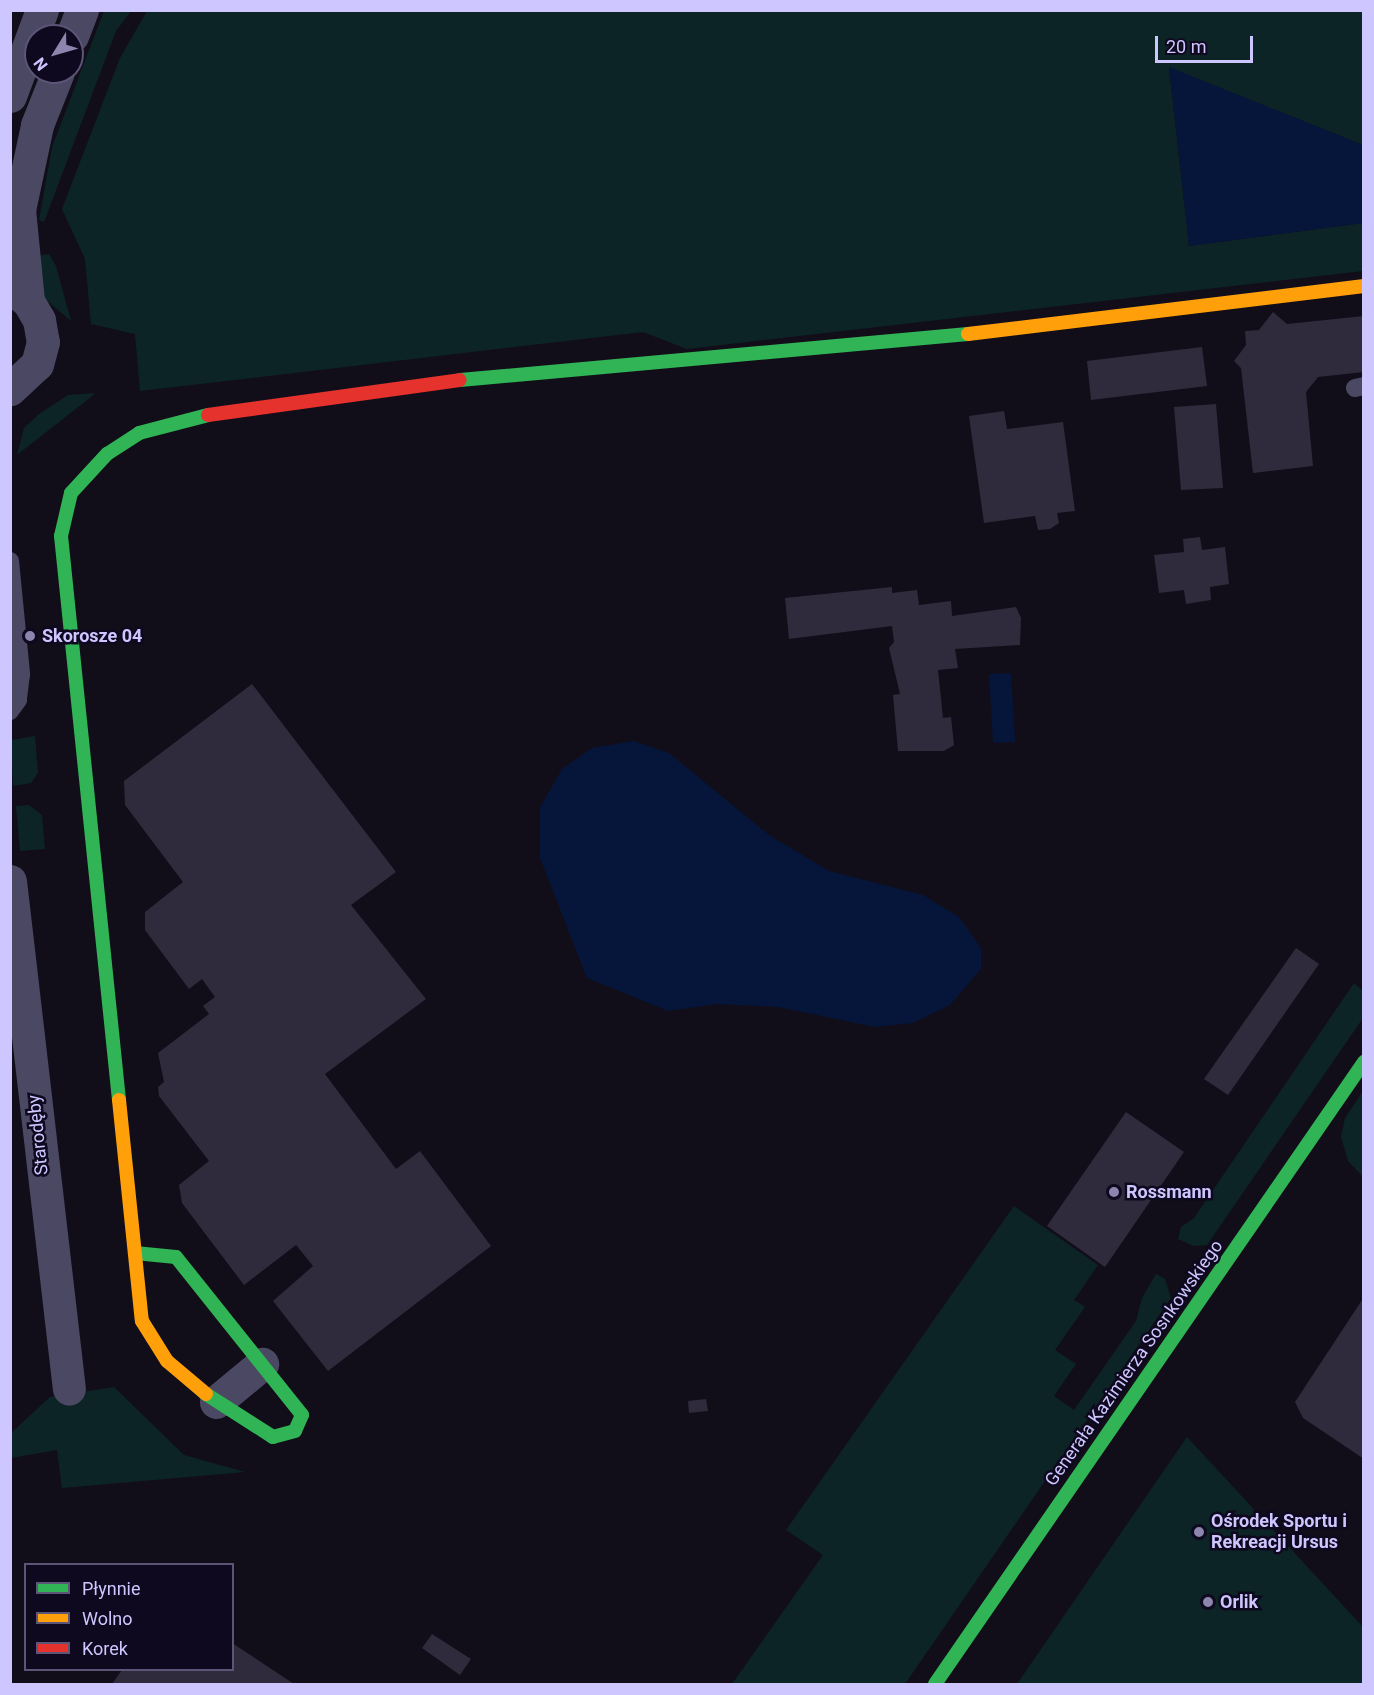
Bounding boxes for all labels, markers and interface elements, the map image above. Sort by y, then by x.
north arrow [24,24,84,84]
scale bar [1158,24,1256,62]
text: 20 m [1166,36,1206,57]
text: N [30,54,52,74]
place label: Skorosze 04 [42,625,142,647]
marker: Skorosze 04 [23,629,37,643]
street label: Starodęby [23,1094,53,1176]
place label: Rossmann [1126,1181,1212,1203]
marker: Rossmann [1107,1185,1121,1199]
street label: Generała Kazimierza Sosnkowskiego [1041,1236,1227,1490]
place label: Ośrodek Sportu i Rekreacji Ursus [1211,1511,1347,1553]
marker: Ośrodek Sportu i Rekreacji Ursus [1192,1525,1206,1539]
legend [24,1563,234,1671]
text: Płynnie [82,1578,141,1599]
place label: Orlik [1220,1591,1258,1613]
marker: Orlik [1201,1595,1215,1609]
text: Wolno [82,1608,133,1629]
text: Korek [82,1638,128,1659]

